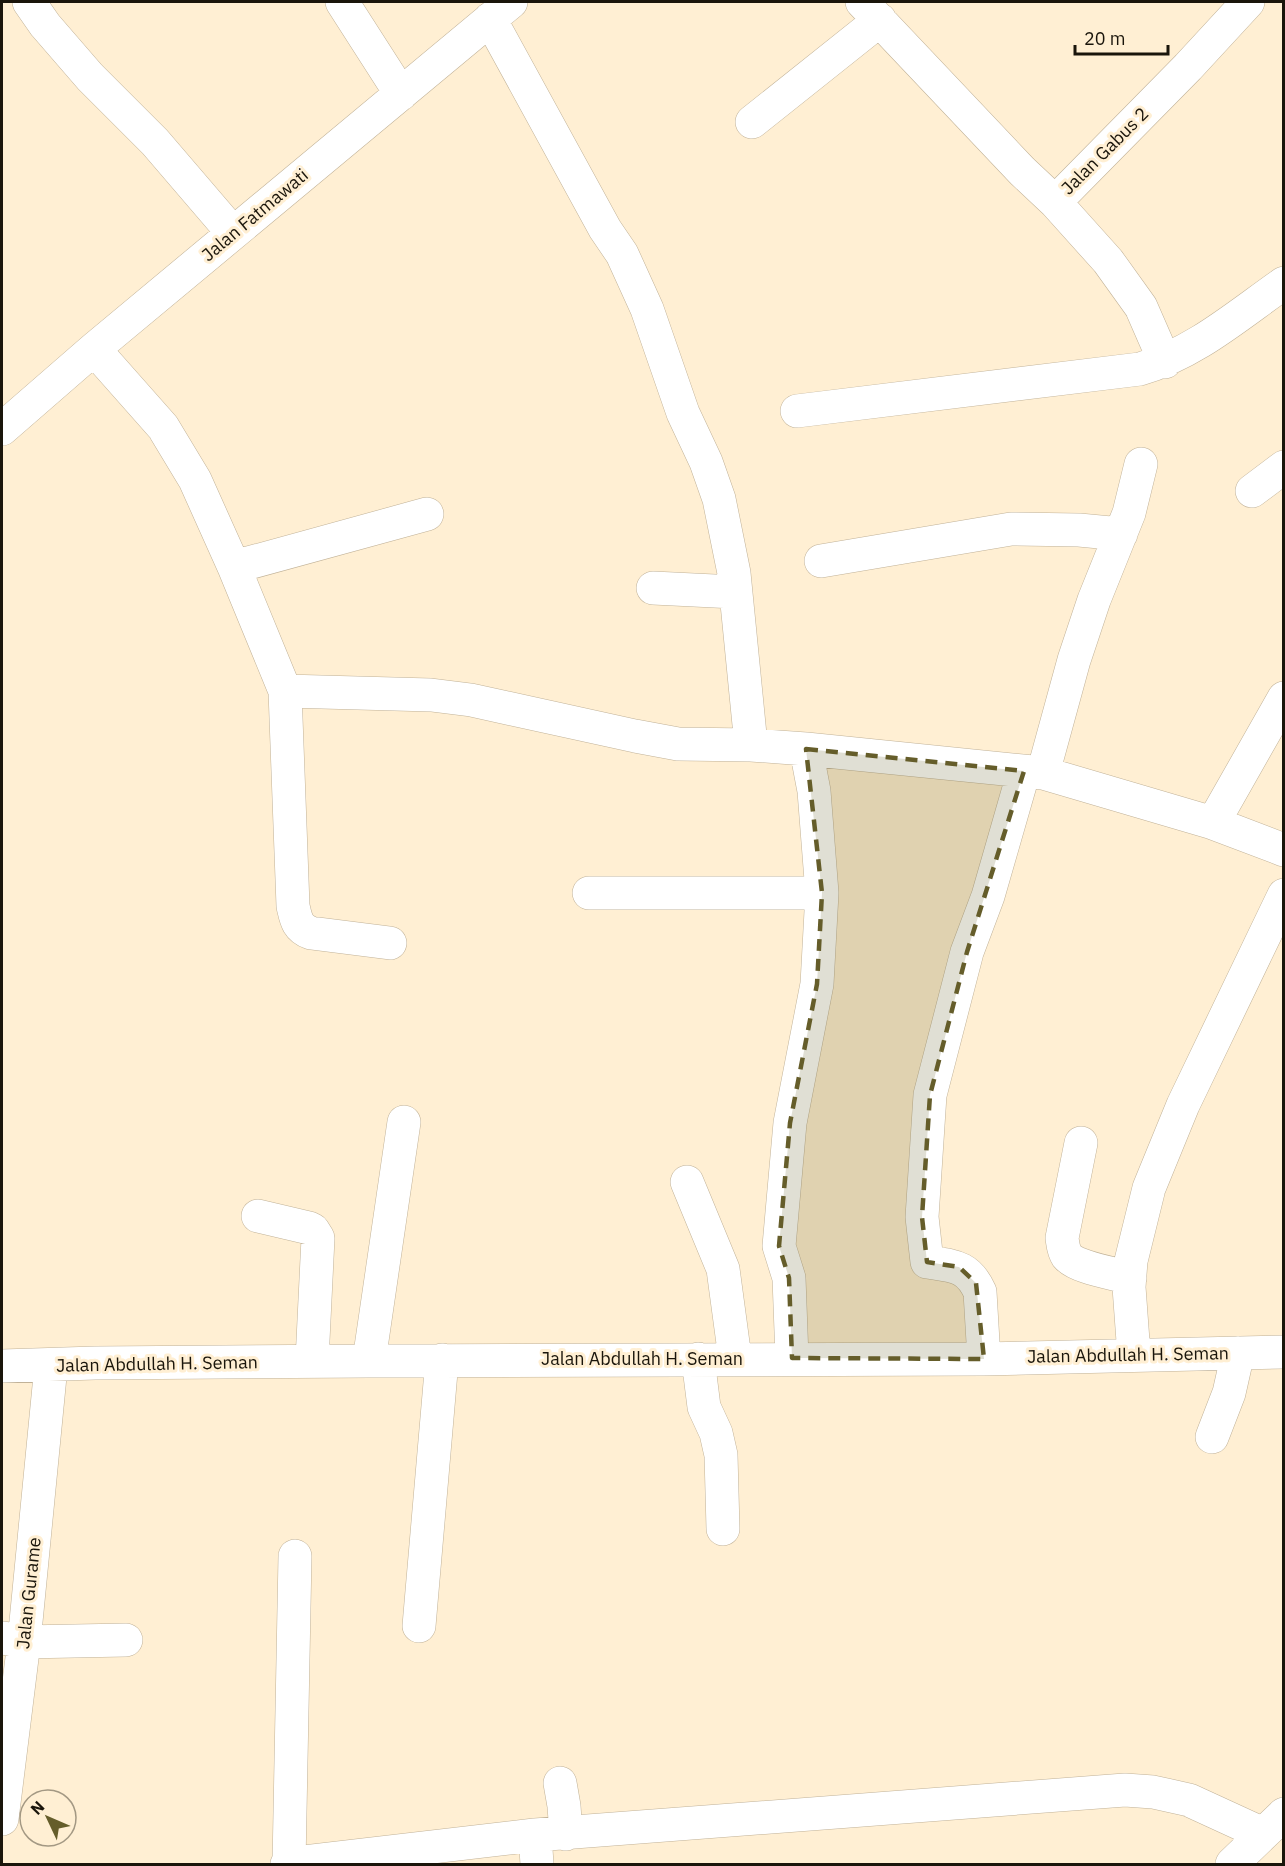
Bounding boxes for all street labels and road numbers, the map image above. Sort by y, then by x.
street label: Jalan Gabus 2 [1056,102,1153,199]
street label: Jalan Fatmawati [197,163,313,266]
street label: Jalan Abdullah H. Seman [1027,1341,1229,1368]
street label: Jalan Abdullah H. Seman [541,1347,743,1370]
street label: Jalan Abdullah H. Seman [56,1350,258,1377]
street label: Jalan Gurame [11,1536,46,1650]

